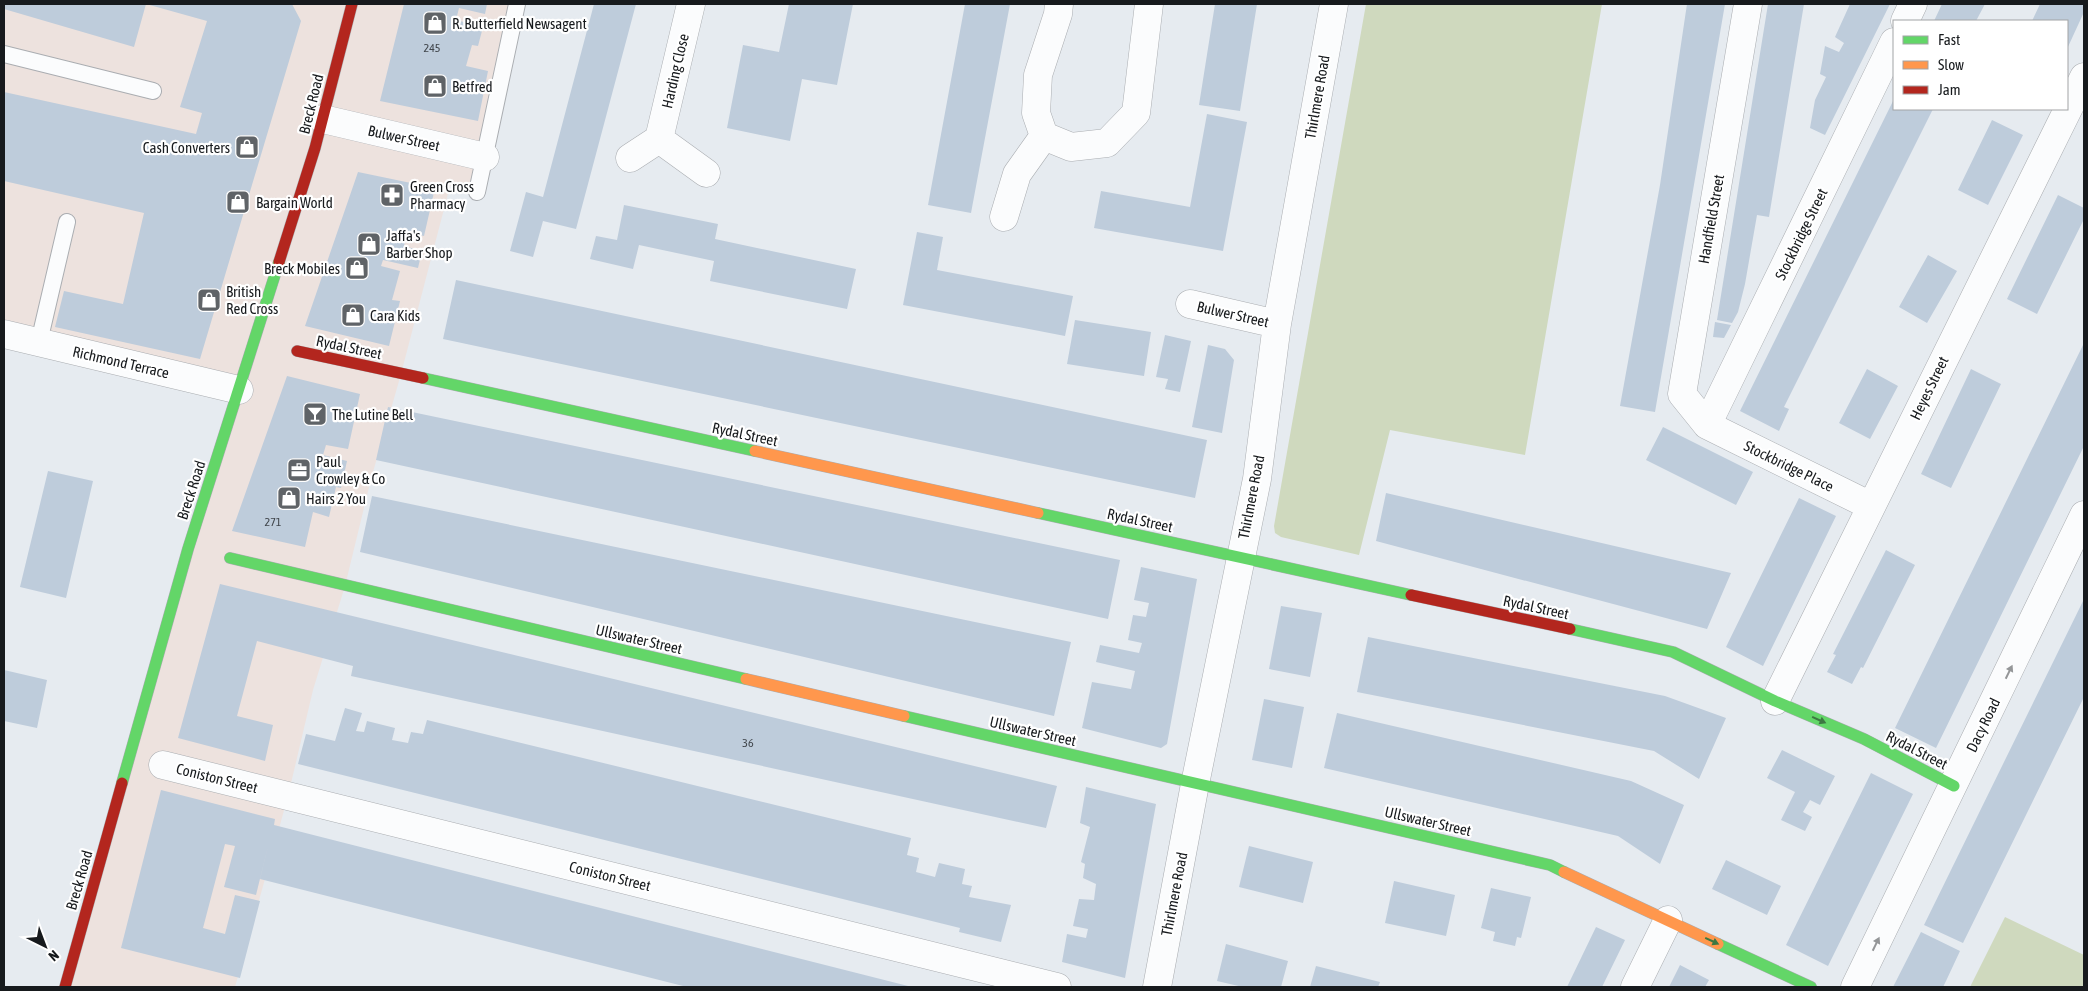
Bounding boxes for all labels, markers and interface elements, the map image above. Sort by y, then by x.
shop icon: R. Butterfield Newsagent [422,10,448,36]
place label: R. Butterfield Newsagent [452,15,587,32]
legend [1893,20,2068,110]
text: Fast [1938,31,1960,48]
street label: Harding Close [658,32,692,110]
house number: 245 [424,41,440,55]
street label: Thirlmere Road [1301,54,1333,140]
text: Slow [1938,56,1964,73]
street label: Breck Road [295,72,327,136]
shop icon: Betfred [422,73,448,99]
place label: Betfred [452,78,493,95]
text: Jam [1938,81,1961,98]
street label: Bulwer Street [366,121,442,155]
shop icon: Cash Converters [234,134,260,160]
place label: Cash Converters [143,139,230,156]
street label: Handfield Street [1695,173,1727,265]
place label: Green Cross Pharmacy [410,178,474,212]
pharmacy icon: Green Cross Pharmacy [379,182,405,208]
street label: Stockbridge Street [1772,185,1830,283]
shop icon: Bargain World [225,189,251,215]
place label: Bargain World [256,194,333,211]
place label: Jaffa's Barber Shop [386,227,453,261]
shop icon: Jaffa's Barber Shop [356,231,382,257]
shop icon: Breck Mobiles [344,255,370,281]
place label: Breck Mobiles [264,260,340,277]
place label: British Red Cross [226,283,278,317]
shop icon: British Red Cross [196,287,222,313]
street label: Bulwer Street [1195,297,1271,331]
shop icon: Cara Kids [340,302,366,328]
place label: Cara Kids [370,307,420,324]
street label: Rydal Street [315,332,383,362]
street label: Richmond Terrace [71,343,171,381]
street label: Heyes Street [1906,353,1952,423]
bar icon: The Lutine Bell [302,401,328,427]
place label: The Lutine Bell [332,406,413,423]
street label: Rydal Street [711,419,779,449]
street label: Stockbridge Place [1741,437,1837,495]
place label: Paul Crowley & Co [316,453,385,487]
street label: Thirlmere Road [1235,454,1267,540]
office icon: Paul Crowley & Co [286,457,312,483]
street label: Breck Road [173,458,209,522]
shop icon: Hairs 2 You [276,485,302,511]
place label: Hairs 2 You [306,490,366,507]
street label: Rydal Street [1106,505,1174,535]
house number: 271 [265,515,282,529]
street label: Rydal Street [1502,592,1570,622]
street label: Ullswater Street [594,621,684,657]
one-way arrow [2005,665,2013,679]
street label: Dacy Road [1963,695,2003,755]
street label: Ullswater Street [988,713,1078,749]
one-way arrow [1812,717,1826,725]
street label: Rydal Street [1883,727,1951,773]
house number: 36 [742,736,754,750]
street label: Coniston Street [175,760,259,796]
street label: Ullswater Street [1383,803,1473,839]
street label: Breck Road [62,848,96,912]
street label: Thirlmere Road [1158,851,1190,937]
street label: Coniston Street [568,858,652,894]
north arrow [20,921,70,971]
one-way arrow [1872,936,1880,951]
one-way arrow [1705,937,1719,945]
text: N [45,947,62,964]

